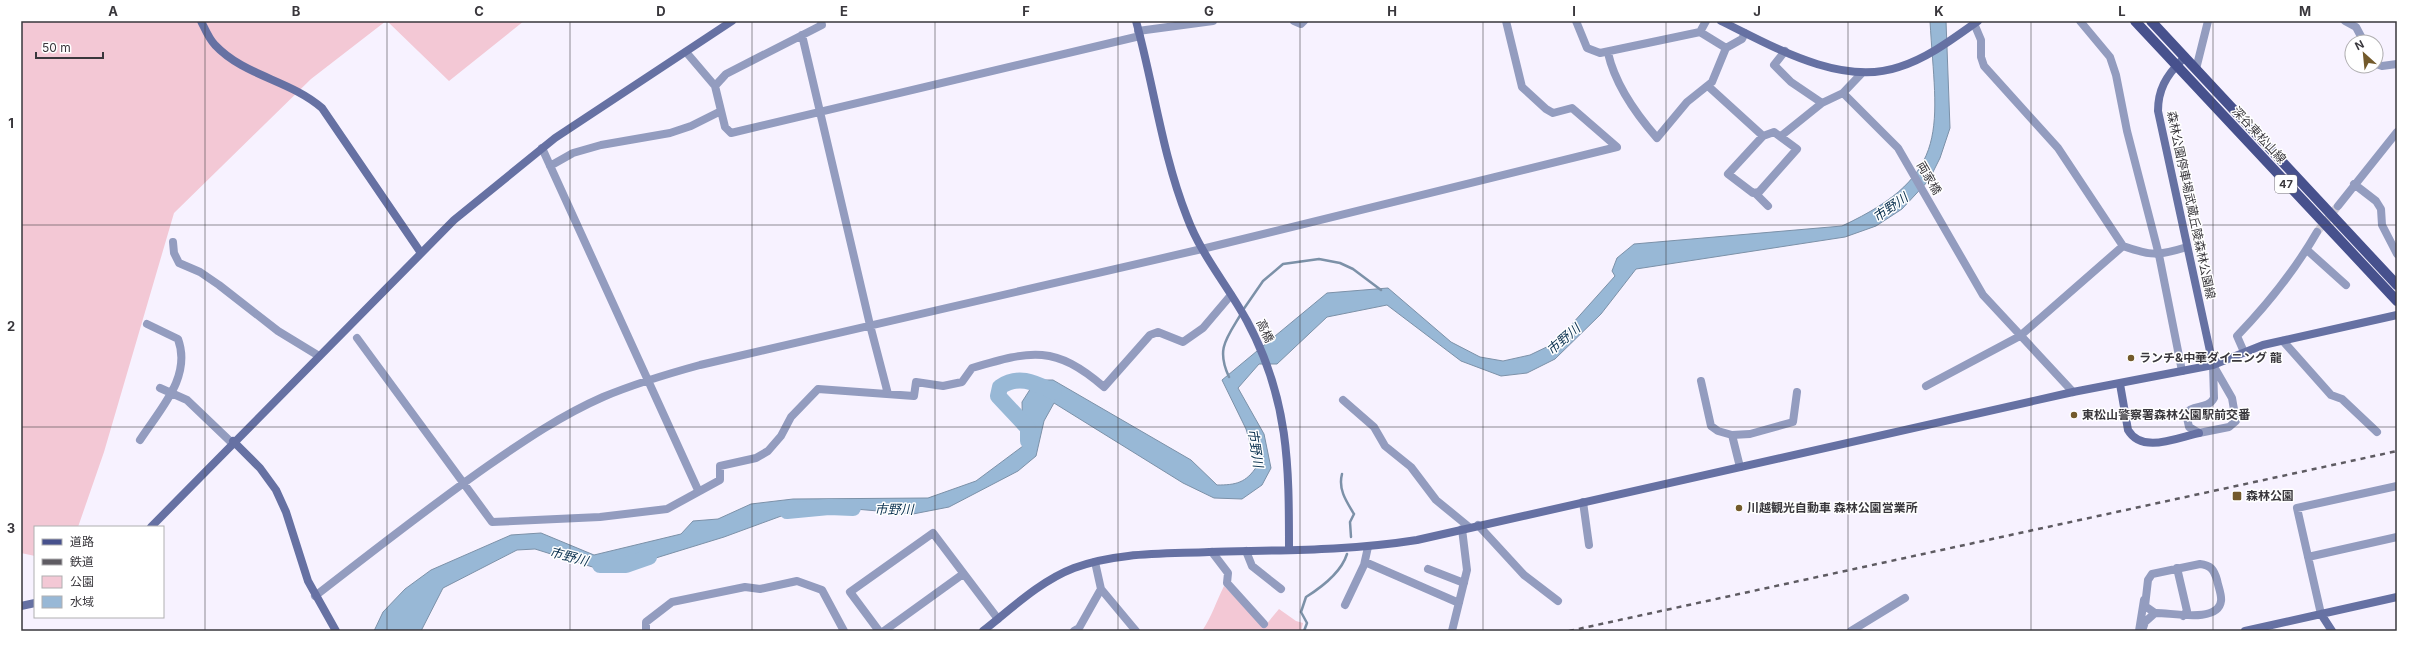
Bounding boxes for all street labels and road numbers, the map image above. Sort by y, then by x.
street label: 深谷東松山線 [2229,103,2289,166]
street label: 森林公園停車場武蔵丘陵森林公園線 [2164,109,2219,300]
street label: 両家橋 [1914,158,1945,197]
road number: 47 [2275,175,2297,193]
street label: 高橋 [1254,317,1277,345]

